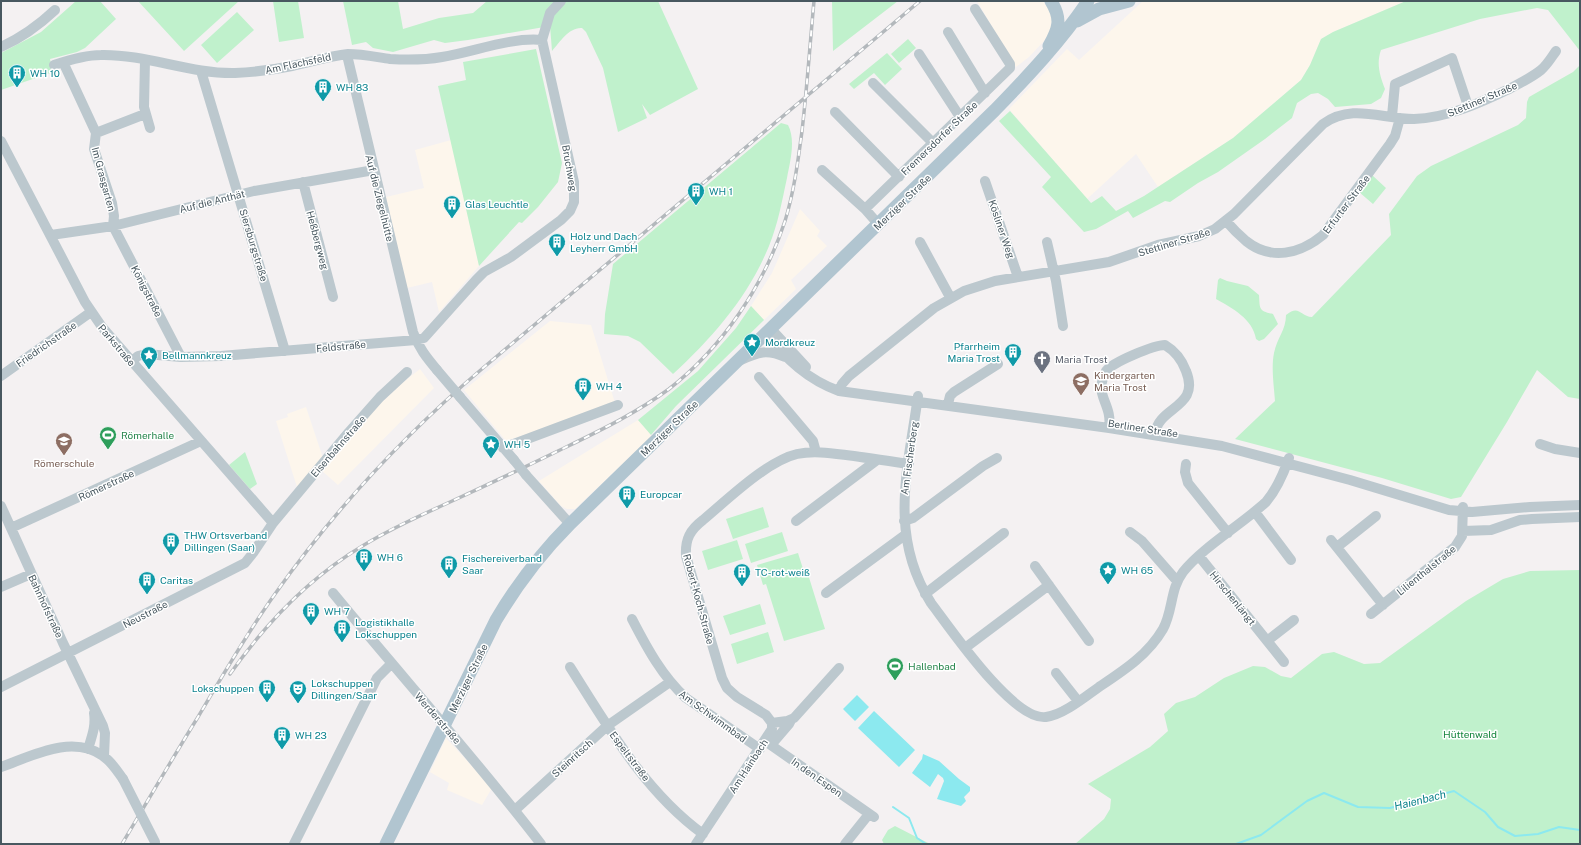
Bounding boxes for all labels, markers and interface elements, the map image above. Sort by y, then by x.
street label: Am Flachsfeld [264,50,332,76]
building icon: WH 10 [7,63,27,88]
place label: WH 10 [30,67,60,79]
building icon: WH 83 [313,77,333,102]
street label: Stettiner Straße [1445,79,1519,119]
place label: WH 83 [336,81,368,93]
street label: Fremersdorfer Straße [898,98,980,178]
street label: Bruchweg [560,144,580,192]
street label: Im Grasgarten [90,146,118,213]
street label: Auf die Ziegelhütte [363,153,397,243]
street label: Merziger Straße [871,171,933,232]
street label: Erfurter Straße [1320,172,1372,236]
building icon: WH 1 [686,181,706,206]
place label: WH 1 [709,185,733,197]
street label: Auf die Anthät [178,187,246,215]
building icon: Glas Leuchtle [442,194,462,219]
place label: Glas Leuchtle [465,198,529,210]
street label: Kösliner Weg [986,198,1018,260]
street label: Siersburgstraße [237,207,271,283]
street label: Heßbergweg [304,209,332,271]
street label: Stettiner Straße [1137,225,1212,259]
place label: Holz und Dach Leyherr GmbH [570,230,638,254]
building icon: Holz und Dach Leyherr GmbH [547,232,567,257]
street label: Königstraße [129,263,165,319]
street label: Friedrichstraße [13,318,79,369]
street label: Parkstraße [96,322,138,369]
place icon: Mordkreuz [742,332,762,357]
place label: Mordkreuz [765,336,815,348]
street label: Feldstraße [316,338,367,354]
place label: Pfarrheim Maria Trost [947,340,1000,364]
building icon: Pfarrheim Maria Trost [1003,342,1023,367]
place icon: Bellmannkreuz [139,345,159,370]
place label: Bellmannkreuz [162,349,232,361]
church icon: Maria Trost [1032,349,1052,374]
place label: Maria Trost [1055,353,1108,365]
place label: Kindergarten Maria Trost [1094,369,1155,393]
school or university icon: Kindergarten Maria Trost [1071,371,1091,396]
building icon: WH 4 [573,376,593,401]
place label: WH 4 [596,380,622,392]
street label: Merziger Straße [638,397,700,458]
street label: Eisenbahnstraße [308,413,368,479]
street label: Berliner Straße [1107,417,1179,440]
street label: Am Fischerberg [898,421,920,495]
sports icon: Römerhalle [98,425,118,450]
place label: Römerhalle [121,429,174,441]
school or university icon: Römerschule [54,431,74,456]
place icon: WH 5 [481,434,501,459]
place label: WH 5 [504,438,530,450]
place label: Römerschule [34,457,95,469]
street label: Römerstraße [76,467,136,503]
building icon: Europcar [617,484,637,509]
place label: Europcar [640,488,682,500]
place label: THW Ortsverband Dillingen (Saar) [184,529,267,553]
building icon: THW Ortsverband Dillingen (Saar) [161,531,181,556]
street label: Lilienthalstraße [1394,542,1458,598]
building icon: WH 6 [354,547,374,572]
place label: WH 6 [377,551,403,563]
place label: Fischereiverband Saar [462,552,542,576]
street label: Robert-Koch-Straße [681,552,717,646]
building icon: Fischereiverband Saar [439,554,459,579]
place icon: WH 65 [1098,560,1118,585]
building icon: TC-rot-weiß [732,562,752,587]
place label: WH 65 [1121,564,1153,576]
place label: TC-rot-weiß [755,566,810,578]
street label: Hirschenlängt [1208,569,1259,628]
building icon: Caritas [137,570,157,595]
street label: Bahnhofstraße [26,572,66,640]
place label: Caritas [160,574,193,586]
street label: Neustraße [121,597,170,630]
building icon: WH 7 [301,601,321,626]
place label: WH 7 [324,605,350,617]
place label: Logistikhalle Lokschuppen [355,616,417,640]
building icon: Logistikhalle Lokschuppen [332,618,352,643]
street label: Merziger Straße [446,641,490,714]
sports icon: Hallenbad [885,656,905,681]
place label: Hallenbad [908,660,956,672]
place label: Lokschuppen Dillingen/Saar [311,677,377,701]
building icon: Lokschuppen [257,678,277,703]
theatre icon: Lokschuppen Dillingen/Saar [288,679,308,704]
place label: Lokschuppen [192,682,254,694]
street label: Am Schwimmbad [677,687,749,745]
street label: Werderstraße [413,690,464,746]
building icon: WH 23 [272,725,292,750]
park label: Hüttenwald [1443,728,1497,740]
place label: WH 23 [295,729,327,741]
street label: Espeltstraße [607,729,653,783]
street label: Steinritsch [549,736,595,779]
street label: Am Hainbach [726,736,770,795]
street label: In den Espen [789,755,845,799]
water label: Haienbach [1393,788,1447,812]

